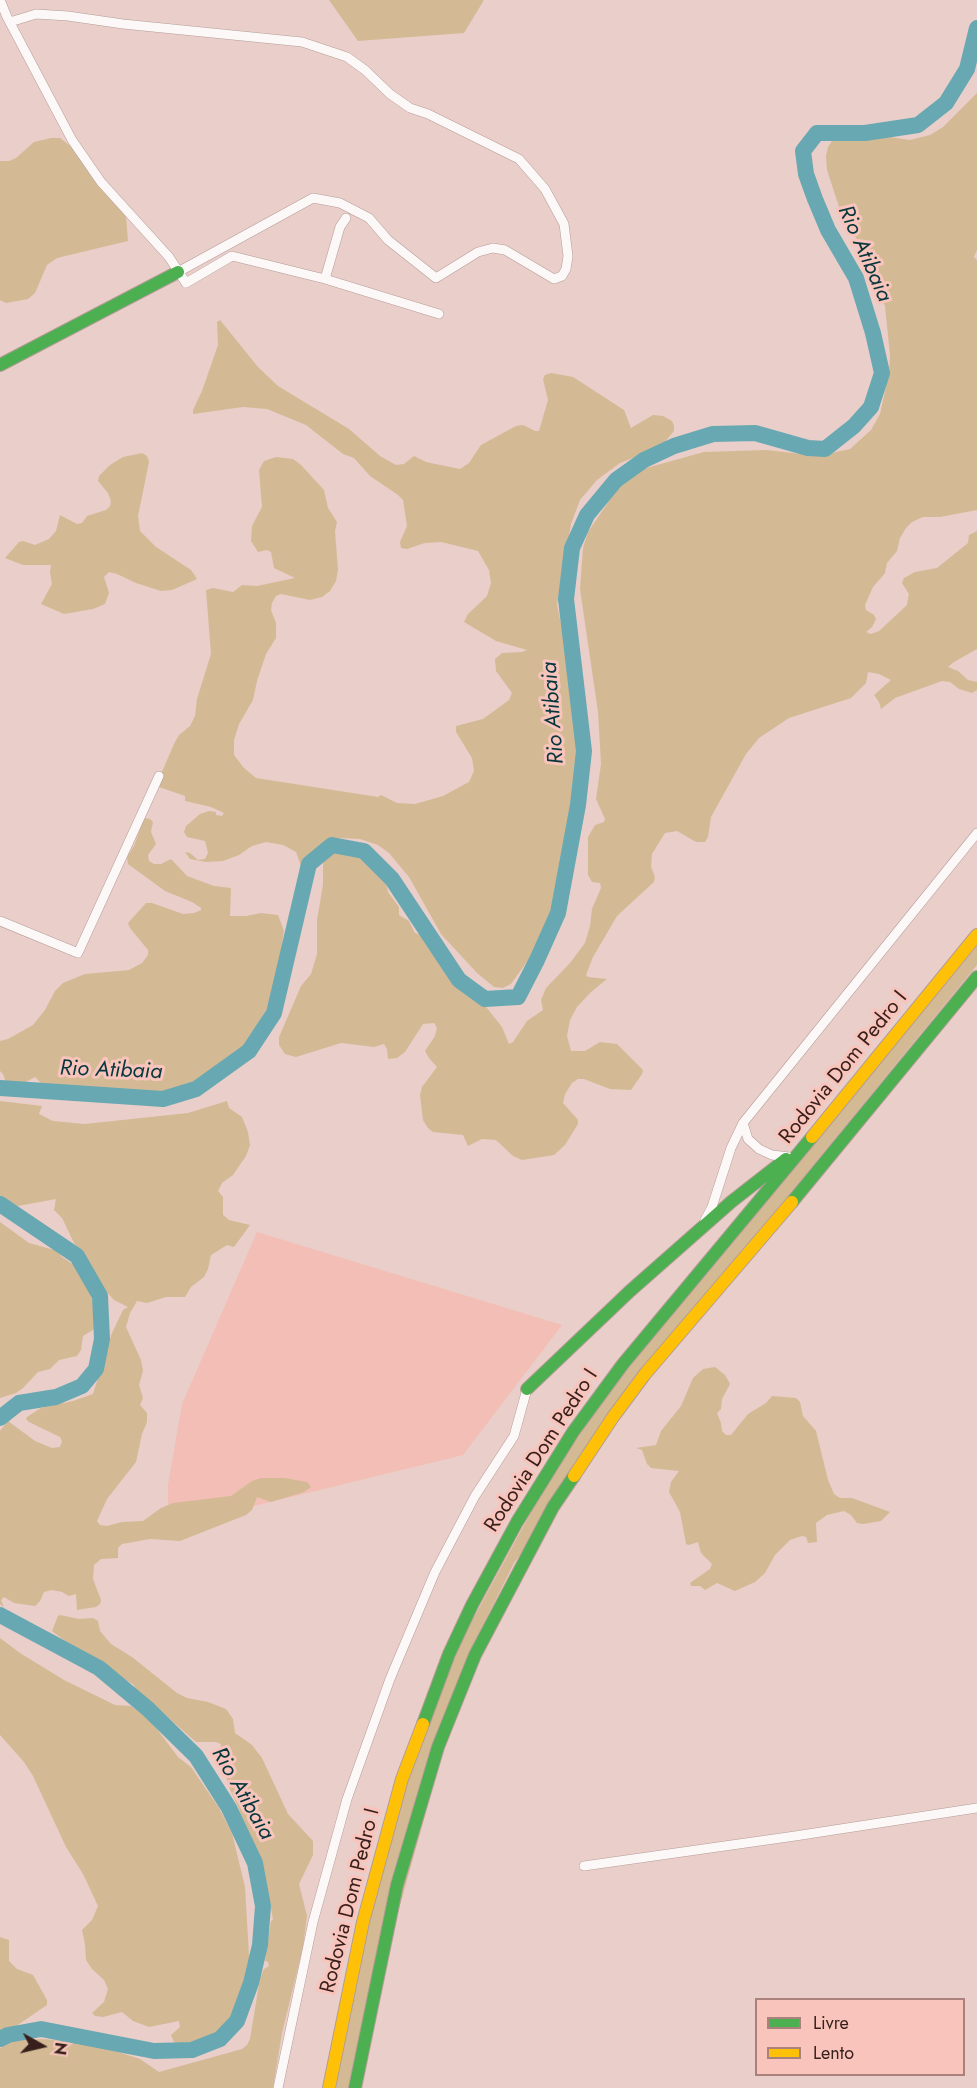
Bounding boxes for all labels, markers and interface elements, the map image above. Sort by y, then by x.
water label: Rio Atibaia [831,202,897,306]
water label: Rio Atibaia [537,661,571,765]
street label: Rodovia Dom Pedro I [775,986,913,1150]
water label: Rio Atibaia [59,1056,163,1086]
street label: Rodovia Dom Pedro I [480,1365,604,1537]
water label: Rio Atibaia [205,1743,279,1845]
street label: Rodovia Dom Pedro I [316,1806,386,1996]
legend [755,1998,965,2076]
text: Livre [813,2010,849,2036]
north arrow [12,2016,72,2076]
text: Lento [813,2040,854,2066]
text: N [48,2041,73,2056]

